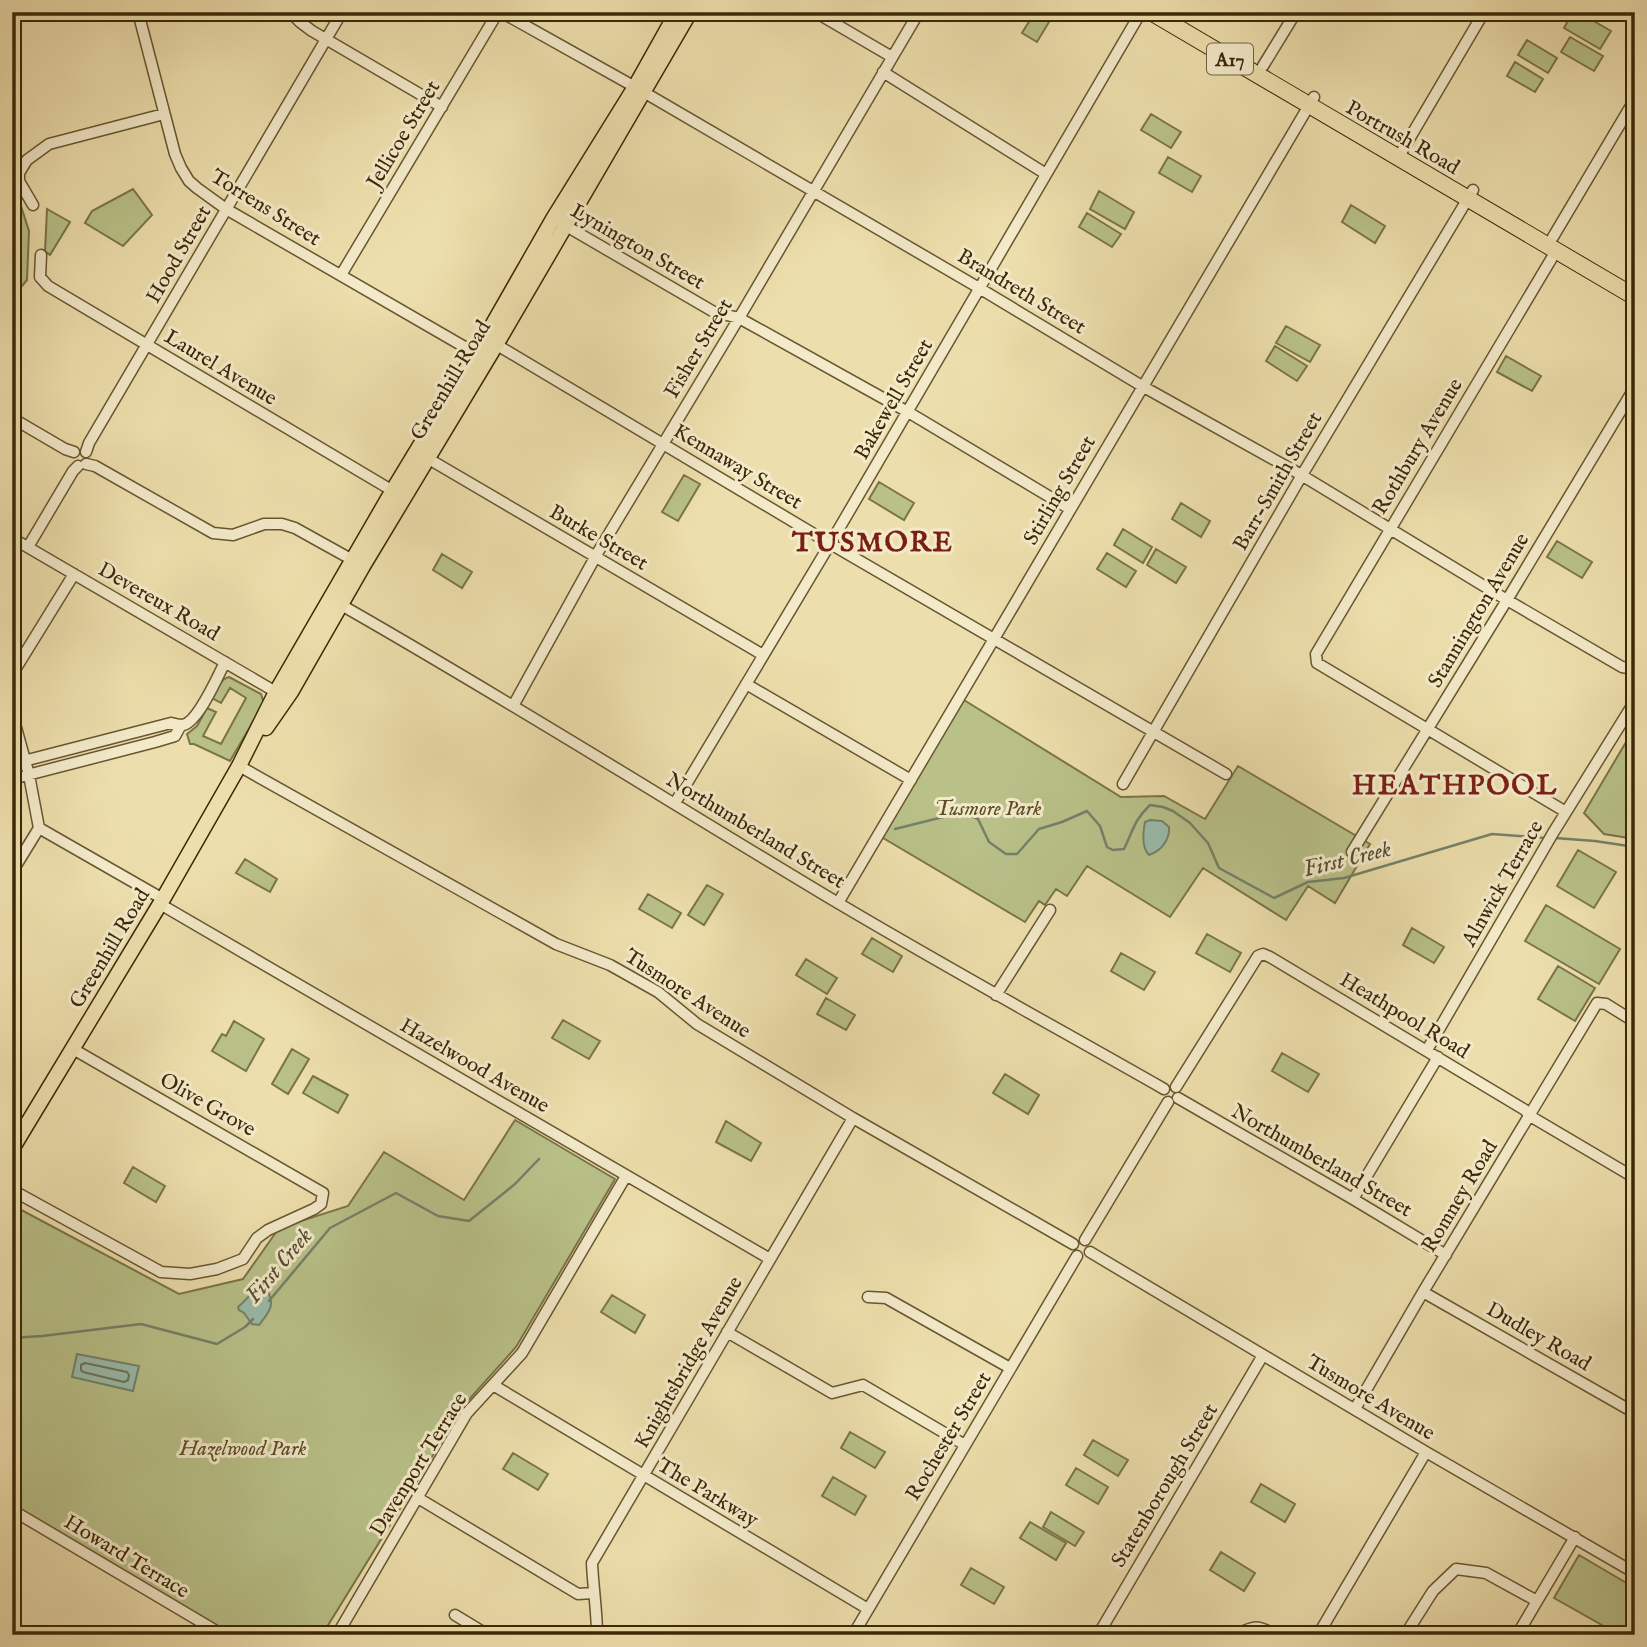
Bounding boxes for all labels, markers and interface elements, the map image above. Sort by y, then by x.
road number: A17 [1207,44,1253,74]
street label: Jellicoe Street [360,76,447,195]
street label: Portrush Road [1340,95,1465,182]
street label: Torrens Street [205,164,325,253]
street label: Lynington Street [565,198,709,297]
street label: Hood Street [141,201,218,308]
street label: Brandreth Street [952,243,1091,341]
street label: Fisher Street [659,294,740,404]
street label: Greenhill Road [405,315,498,446]
street label: Laurel Avenue [159,324,282,413]
street label: Bakewell Street [849,334,940,465]
street label: Rothbury Avenue [1367,373,1470,520]
street label: Barr-Smith Street [1228,408,1329,556]
street label: Kennaway Street [668,418,807,516]
street label: Stirling Street [1018,431,1102,550]
street label: Burke Street [544,499,653,577]
district label: TUSMORE [791,526,954,561]
street label: Stannington Avenue [1422,528,1536,693]
street label: Devereux Road [93,557,225,648]
street label: Northumberland Street [661,767,850,895]
district label: HEATHPOOL [1352,769,1558,804]
park label: Tusmore Park [935,796,1042,823]
street label: Alnwick Terrace [1456,815,1550,953]
water label: First Creek [1300,835,1394,884]
street label: Greenhill Road [64,883,157,1014]
street label: Tusmore Avenue [619,943,756,1045]
street label: Heathpool Road [1334,967,1475,1066]
street label: Hazelwood Avenue [395,1013,554,1120]
street label: Olive Grove [154,1067,260,1144]
street label: Northumberland Street [1226,1099,1417,1224]
street label: Romney Road [1416,1135,1505,1258]
water label: First Creek [239,1222,319,1310]
street label: Knightsbridge Avenue [629,1271,750,1454]
street label: Dudley Road [1481,1296,1596,1379]
street label: Tusmore Avenue [1301,1349,1440,1447]
street label: Rochester Street [900,1367,998,1506]
street label: Davenport Terrace [364,1388,474,1542]
street label: Statenborough Street [1106,1399,1225,1573]
park label: Hazelwood Park [179,1436,307,1463]
street label: The Parkway [652,1452,763,1534]
street label: Howard Terrace [59,1509,194,1605]

